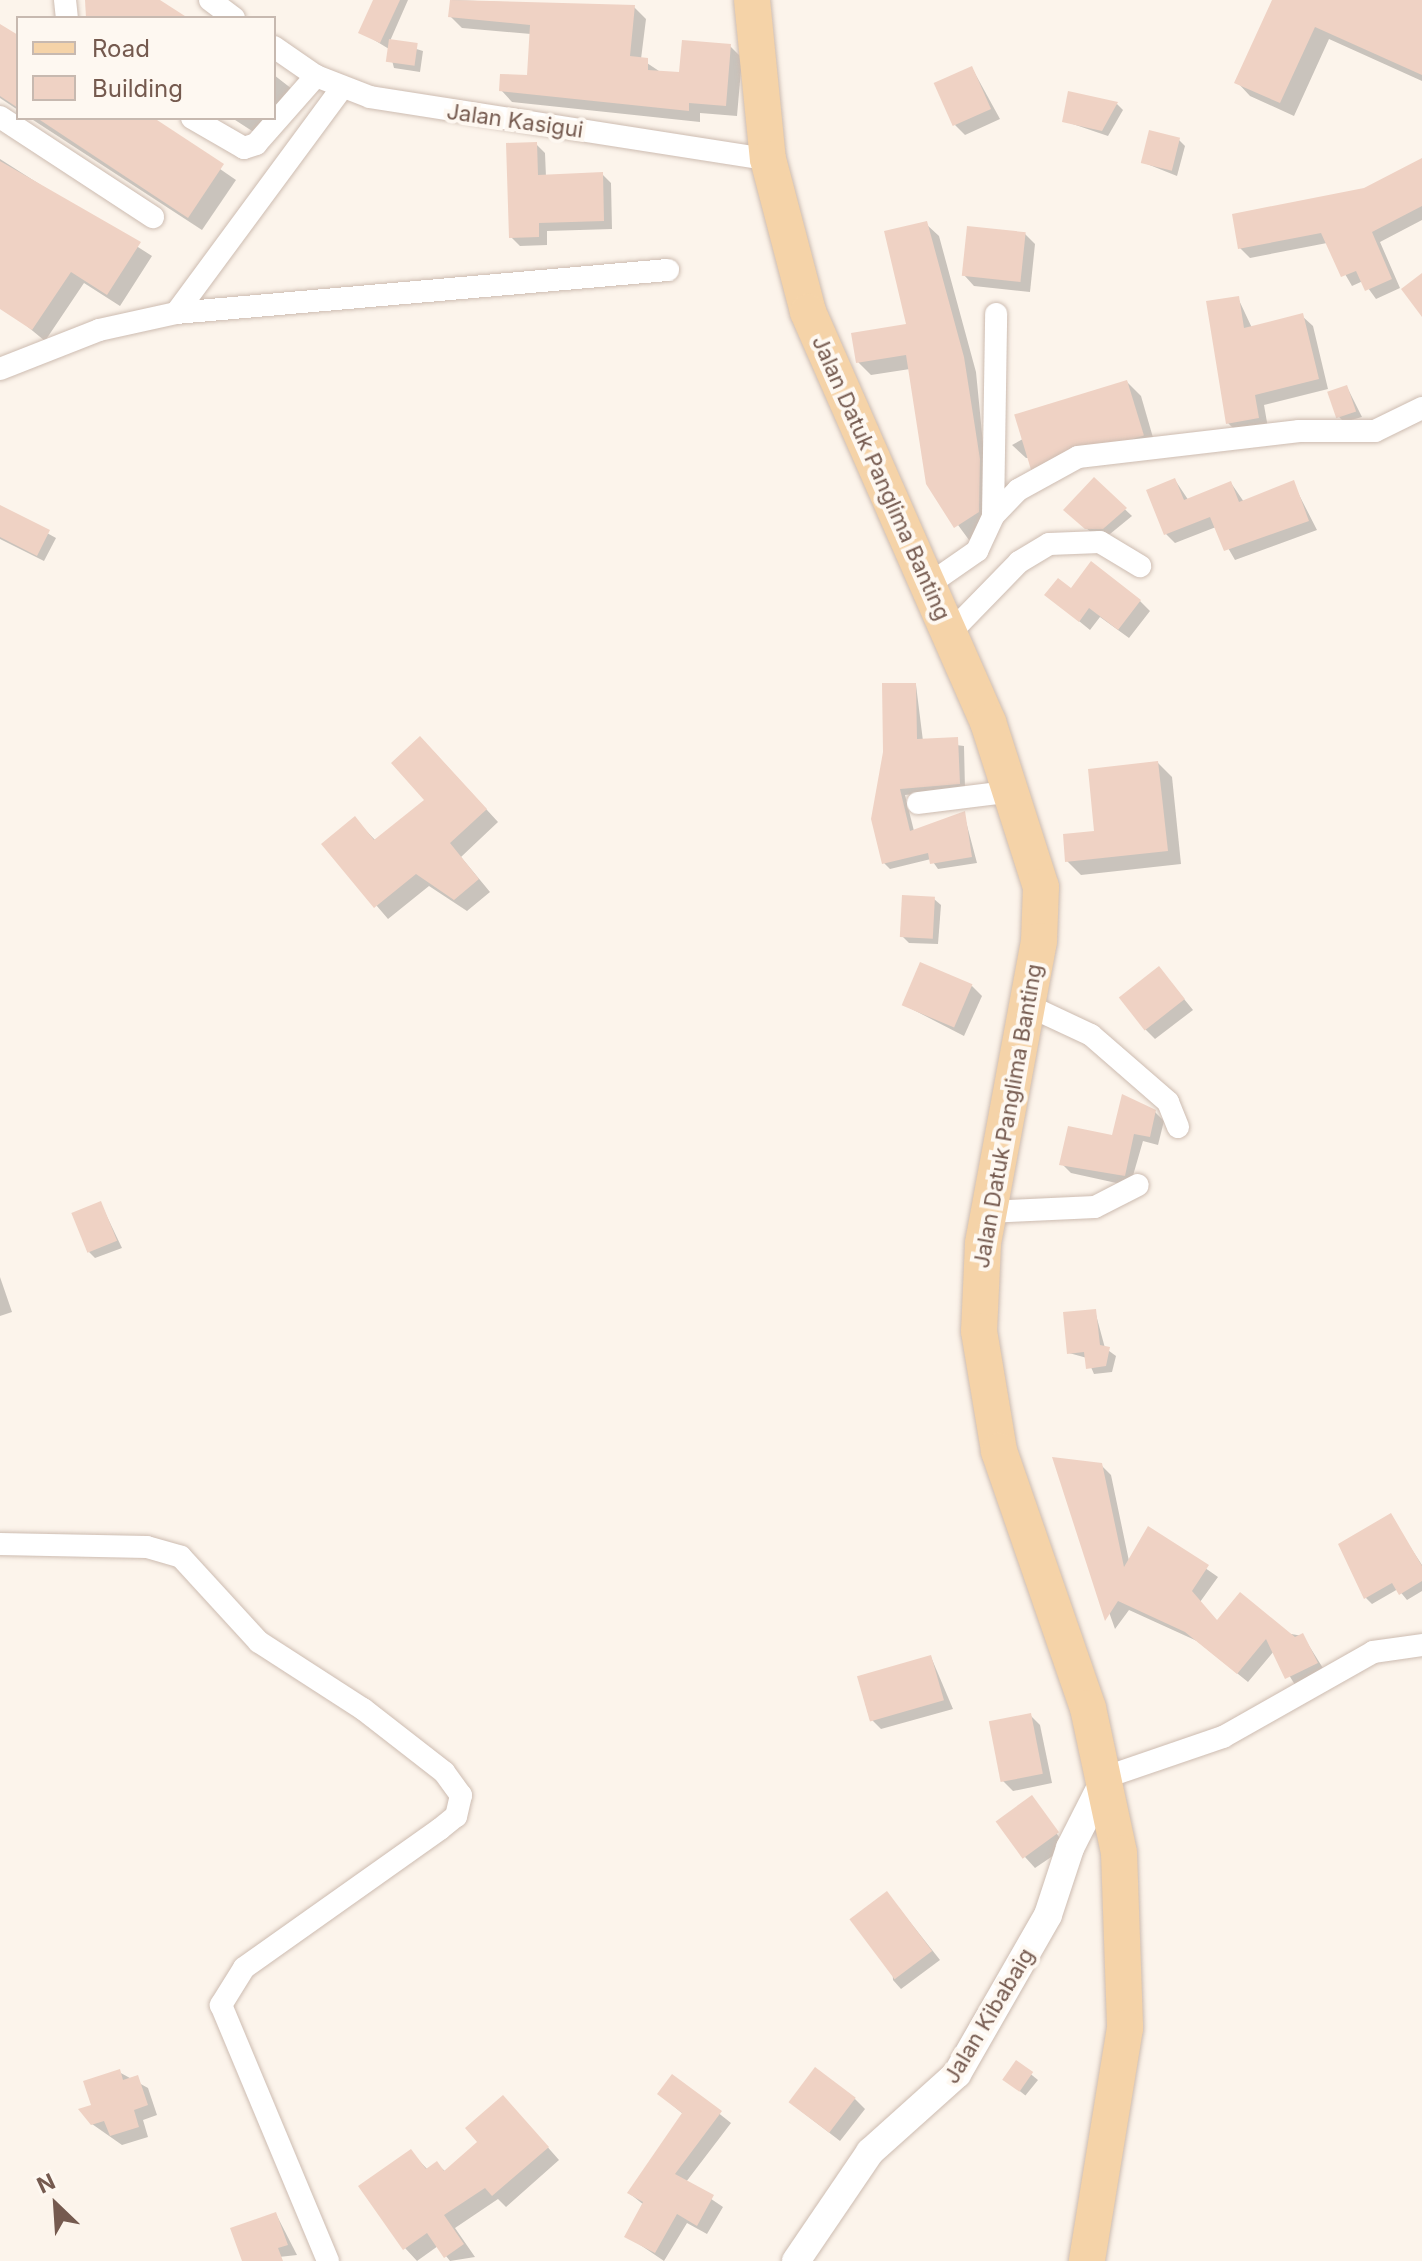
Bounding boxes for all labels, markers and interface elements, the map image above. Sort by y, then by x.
legend [16,16,276,120]
text: Road [92,34,150,63]
text: Building [92,74,183,103]
street label: Jalan Kasigui [445,98,585,144]
street label: Jalan Datuk Panglima Banting [806,332,956,624]
street label: Jalan Datuk Panglima Banting [968,962,1048,1270]
street label: Jalan Kibabaig [938,1944,1040,2088]
north arrow [16,2165,96,2245]
text: N [33,2168,59,2199]

